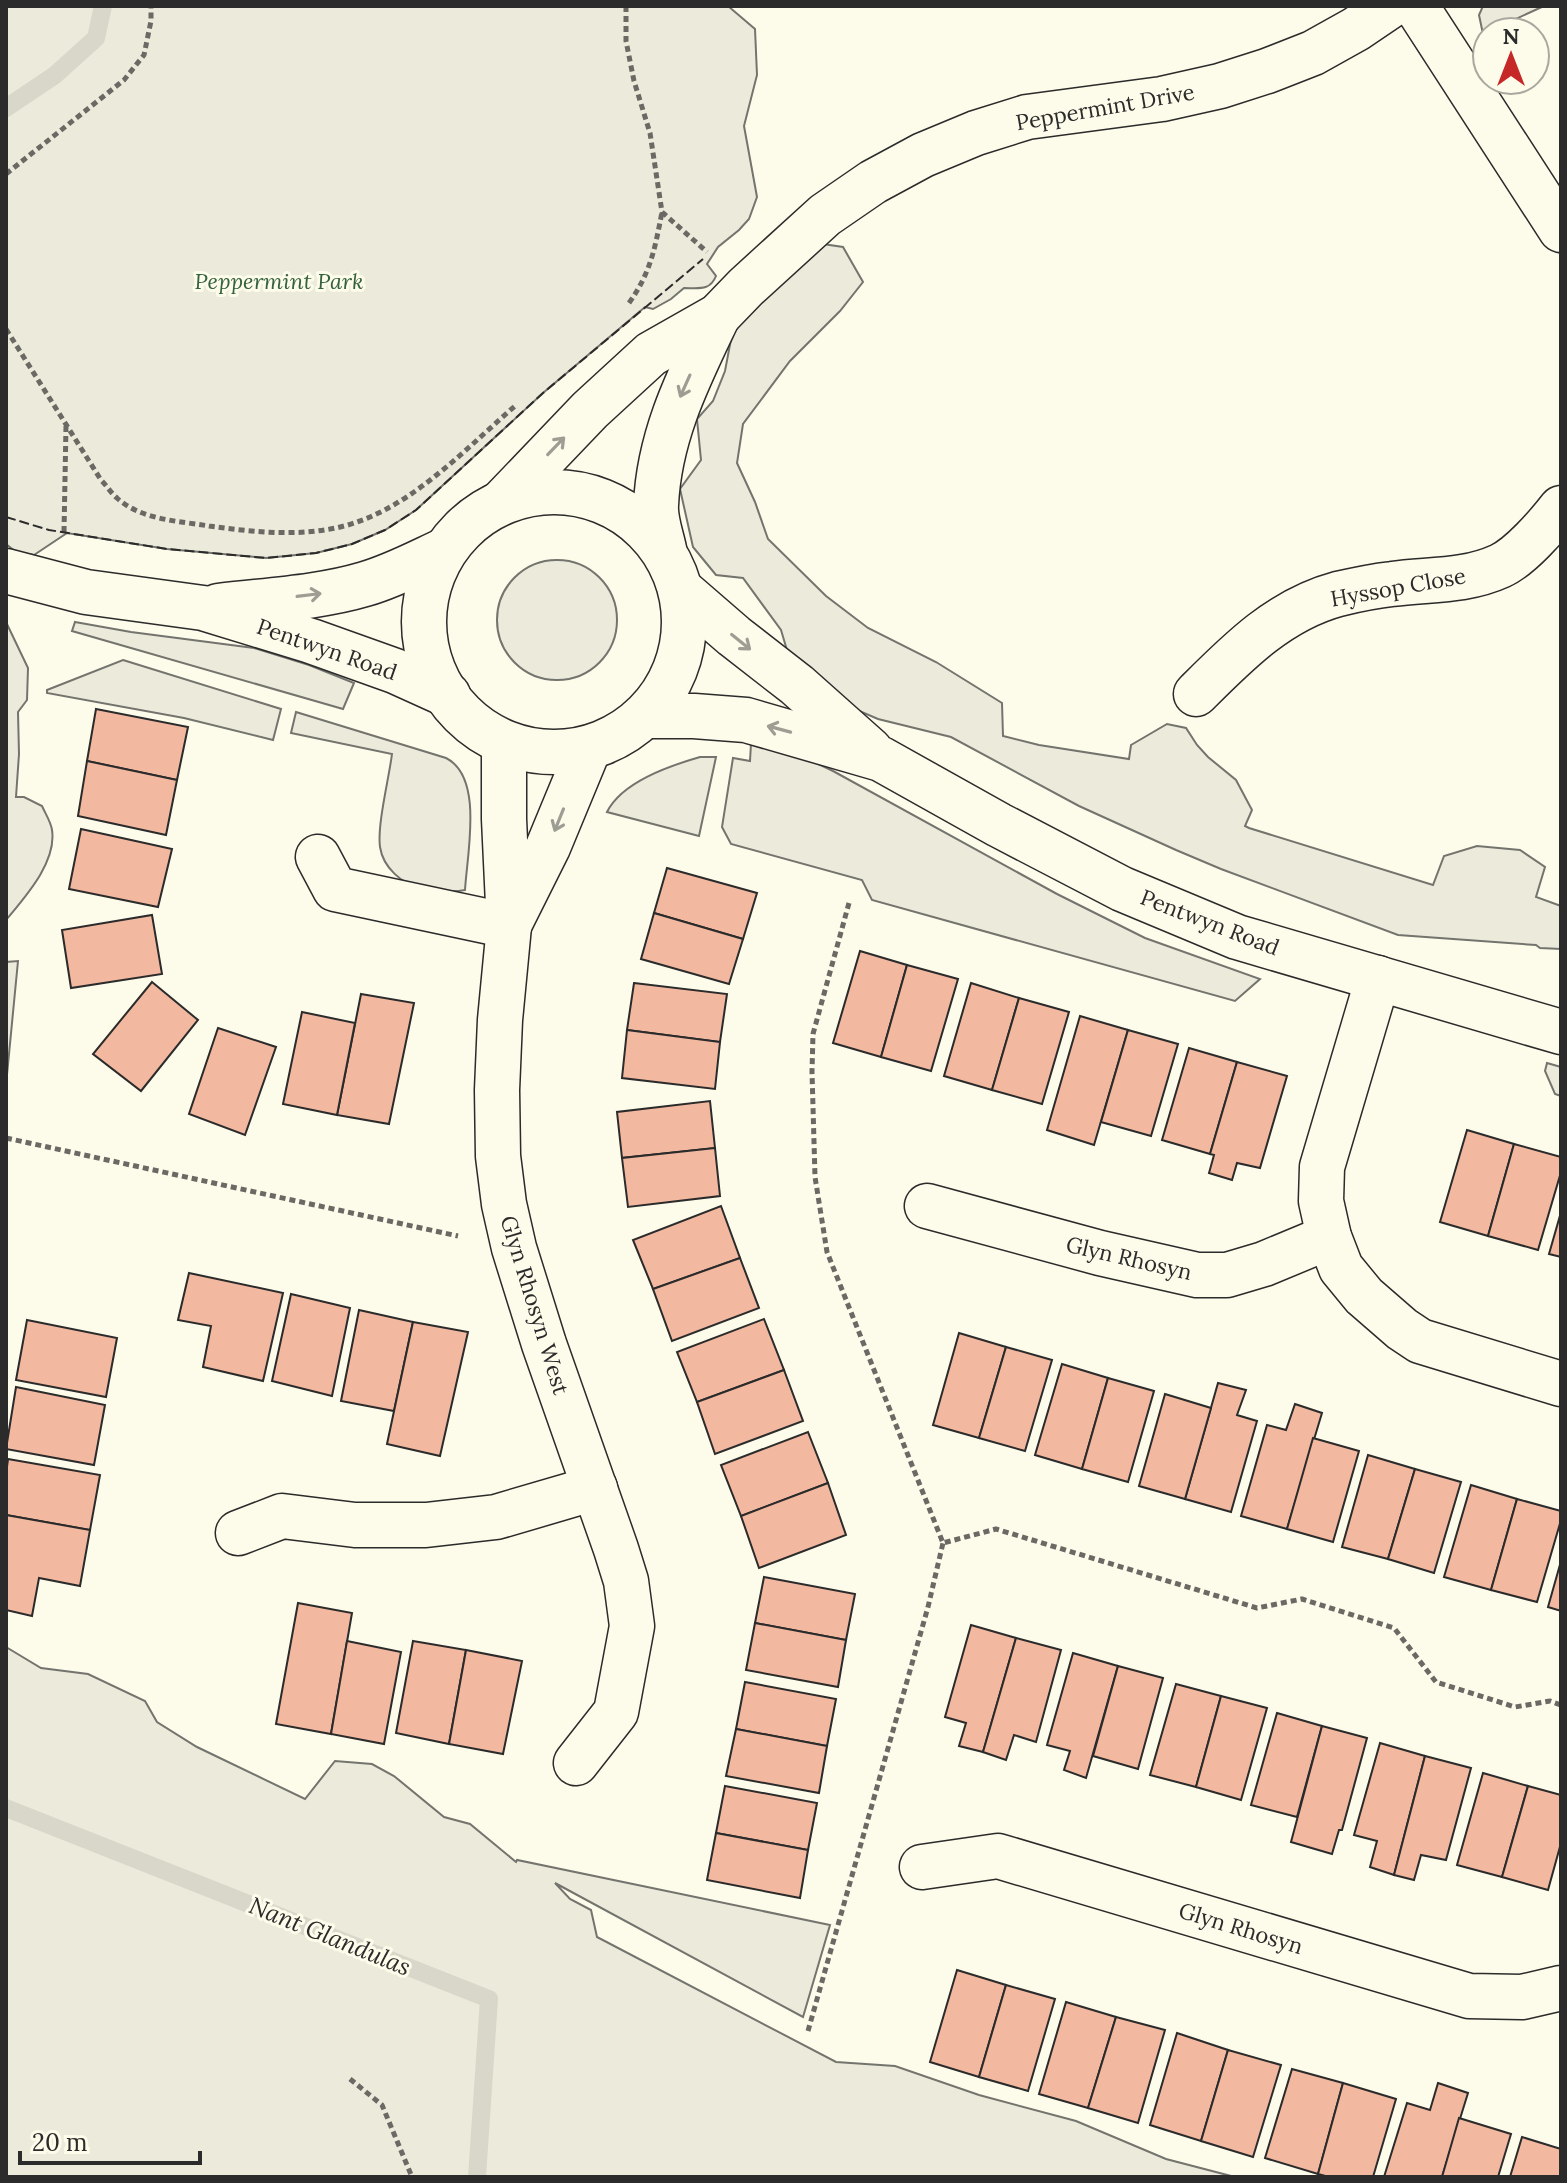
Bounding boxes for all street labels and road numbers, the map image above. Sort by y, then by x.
street label: Peppermint Drive [1013,77,1197,137]
street label: Hyssop Close [1328,561,1468,613]
street label: Pentwyn Road [253,612,401,686]
street label: Pentwyn Road [1137,883,1283,961]
street label: Glyn Rhosyn West [494,1212,576,1398]
street label: Glyn Rhosyn [1063,1230,1195,1286]
street label: Glyn Rhosyn [1176,1896,1306,1960]

